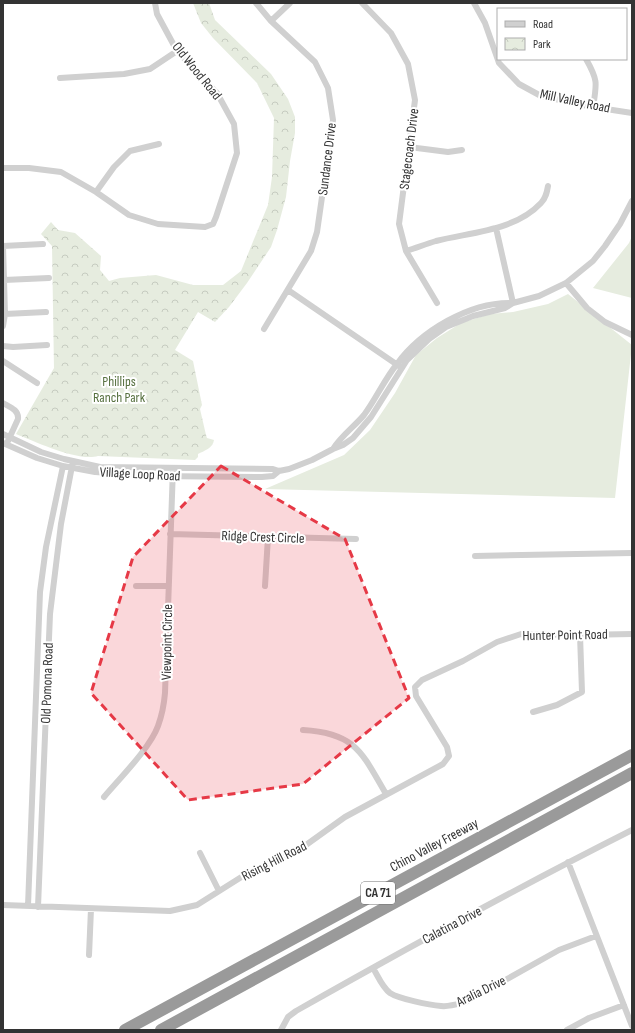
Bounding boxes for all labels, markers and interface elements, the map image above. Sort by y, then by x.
legend [497,8,627,60]
text: Road [533,17,553,32]
text: Park [533,37,551,52]
street label: Old Wood Road [169,39,226,103]
street label: Mill Valley Road [538,85,612,117]
street label: Stagecoach Drive [396,107,422,191]
street label: Sundance Drive [314,122,340,196]
park label: Phillips Ranch Park [93,373,146,406]
street label: Village Loop Road [99,463,181,485]
street label: Ridge Crest Circle [221,527,305,547]
street label: Viewpoint Circle [158,604,176,680]
street label: Hunter Point Road [522,626,608,644]
street label: Old Pomona Road [37,642,57,724]
street label: Chino Valley Freeway [387,814,482,875]
street label: Rising Hill Road [239,837,310,885]
road number: CA 71 [361,882,395,904]
street label: Calatina Drive [419,902,485,948]
street label: Aralia Drive [453,972,509,1011]

